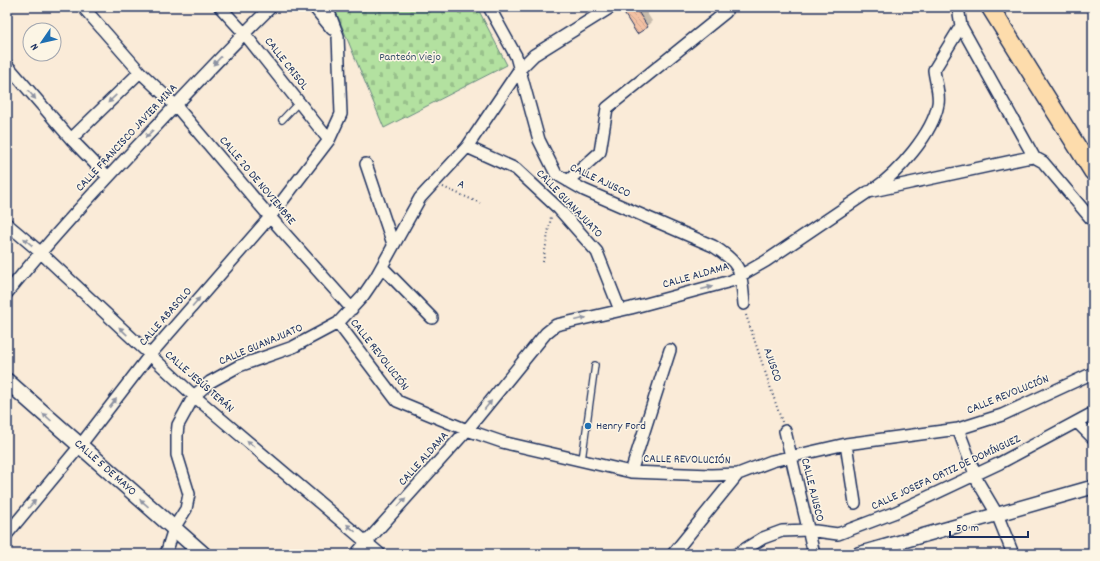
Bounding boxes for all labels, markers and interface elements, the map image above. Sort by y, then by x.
north arrow [22,22,62,62]
street label: CALLE CRISOL [260,34,312,94]
text: N [27,39,44,53]
park label: Panteón Viejo [379,49,441,66]
one-way arrow [212,56,222,66]
street label: CALLE FRANCISCO JAVIER MINA [72,80,182,196]
one-way arrow [28,89,37,100]
one-way arrow [107,94,117,104]
one-way arrow [144,129,154,139]
street label: CALLE 20 DE NOVIEMBRE [215,133,300,229]
street label: CALLE AJUSCO [567,159,633,203]
street label: CALLE GUANAJUATO [532,166,606,242]
street label: A [455,176,468,194]
one-way arrow [22,237,33,246]
street label: CALLE ALDAMA [661,258,732,294]
street label: CALLE ABASOLO [136,284,197,350]
one-way arrow [700,284,713,290]
one-way arrow [191,297,200,308]
street label: CALLE REVOLUCIÓN [345,315,413,395]
one-way arrow [574,316,587,322]
street label: CALLE GUANAJUATO [216,320,306,370]
one-way arrow [117,326,128,335]
street label: AJUSCO [758,346,786,384]
street label: CALLE JESÚS TERÁN [160,347,238,417]
street label: CALLE REVOLUCIÓN [964,371,1052,419]
one-way arrow [109,397,118,408]
one-way arrow [483,399,492,410]
one-way arrow [41,413,52,422]
place label: Henry Ford [596,418,646,435]
marker: Henry Ford [583,421,593,431]
street label: CALLE ALDAMA [395,428,453,490]
street label: CALLE JOSEFA ORTIZ DE DOMÍNGUEZ [869,431,1024,515]
street label: CALLE 5 DE MAYO [70,435,140,500]
one-way arrow [246,440,257,449]
street label: CALLE REVOLUCIÓN [643,451,731,469]
street label: CALLE AJUSCO [796,456,828,524]
one-way arrow [397,498,406,507]
one-way arrow [27,499,36,509]
one-way arrow [140,499,149,508]
scale bar [950,513,1028,539]
text: 50 m [956,520,979,537]
one-way arrow [345,524,356,533]

